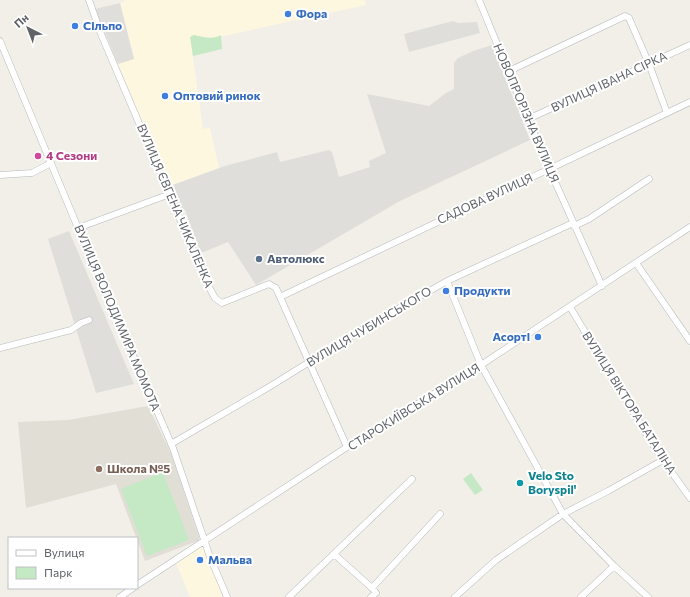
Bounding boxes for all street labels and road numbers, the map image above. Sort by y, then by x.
street label: НОВОПРОРІЗНА ВУЛИЦЯ [491,41,563,184]
street label: ВУЛИЦЯ ІВАНА СІРКА [548,48,669,114]
street label: ВУЛИЦЯ ЄВГЕНА ЧИКАЛЕНКА [135,122,217,290]
street label: САДОВА ВУЛИЦЯ [435,170,535,226]
street label: ВУЛИЦЯ ВОЛОДИМИРА МОМОТА [72,222,164,413]
street label: ВУЛИЦЯ ЧУБИНСЬКОГО [303,283,434,369]
street label: ВУЛИЦЯ ВІКТОРА БАТАЛІНА [580,329,680,476]
street label: СТАРОКИЇВСЬКА ВУЛИЦЯ [345,360,482,453]

